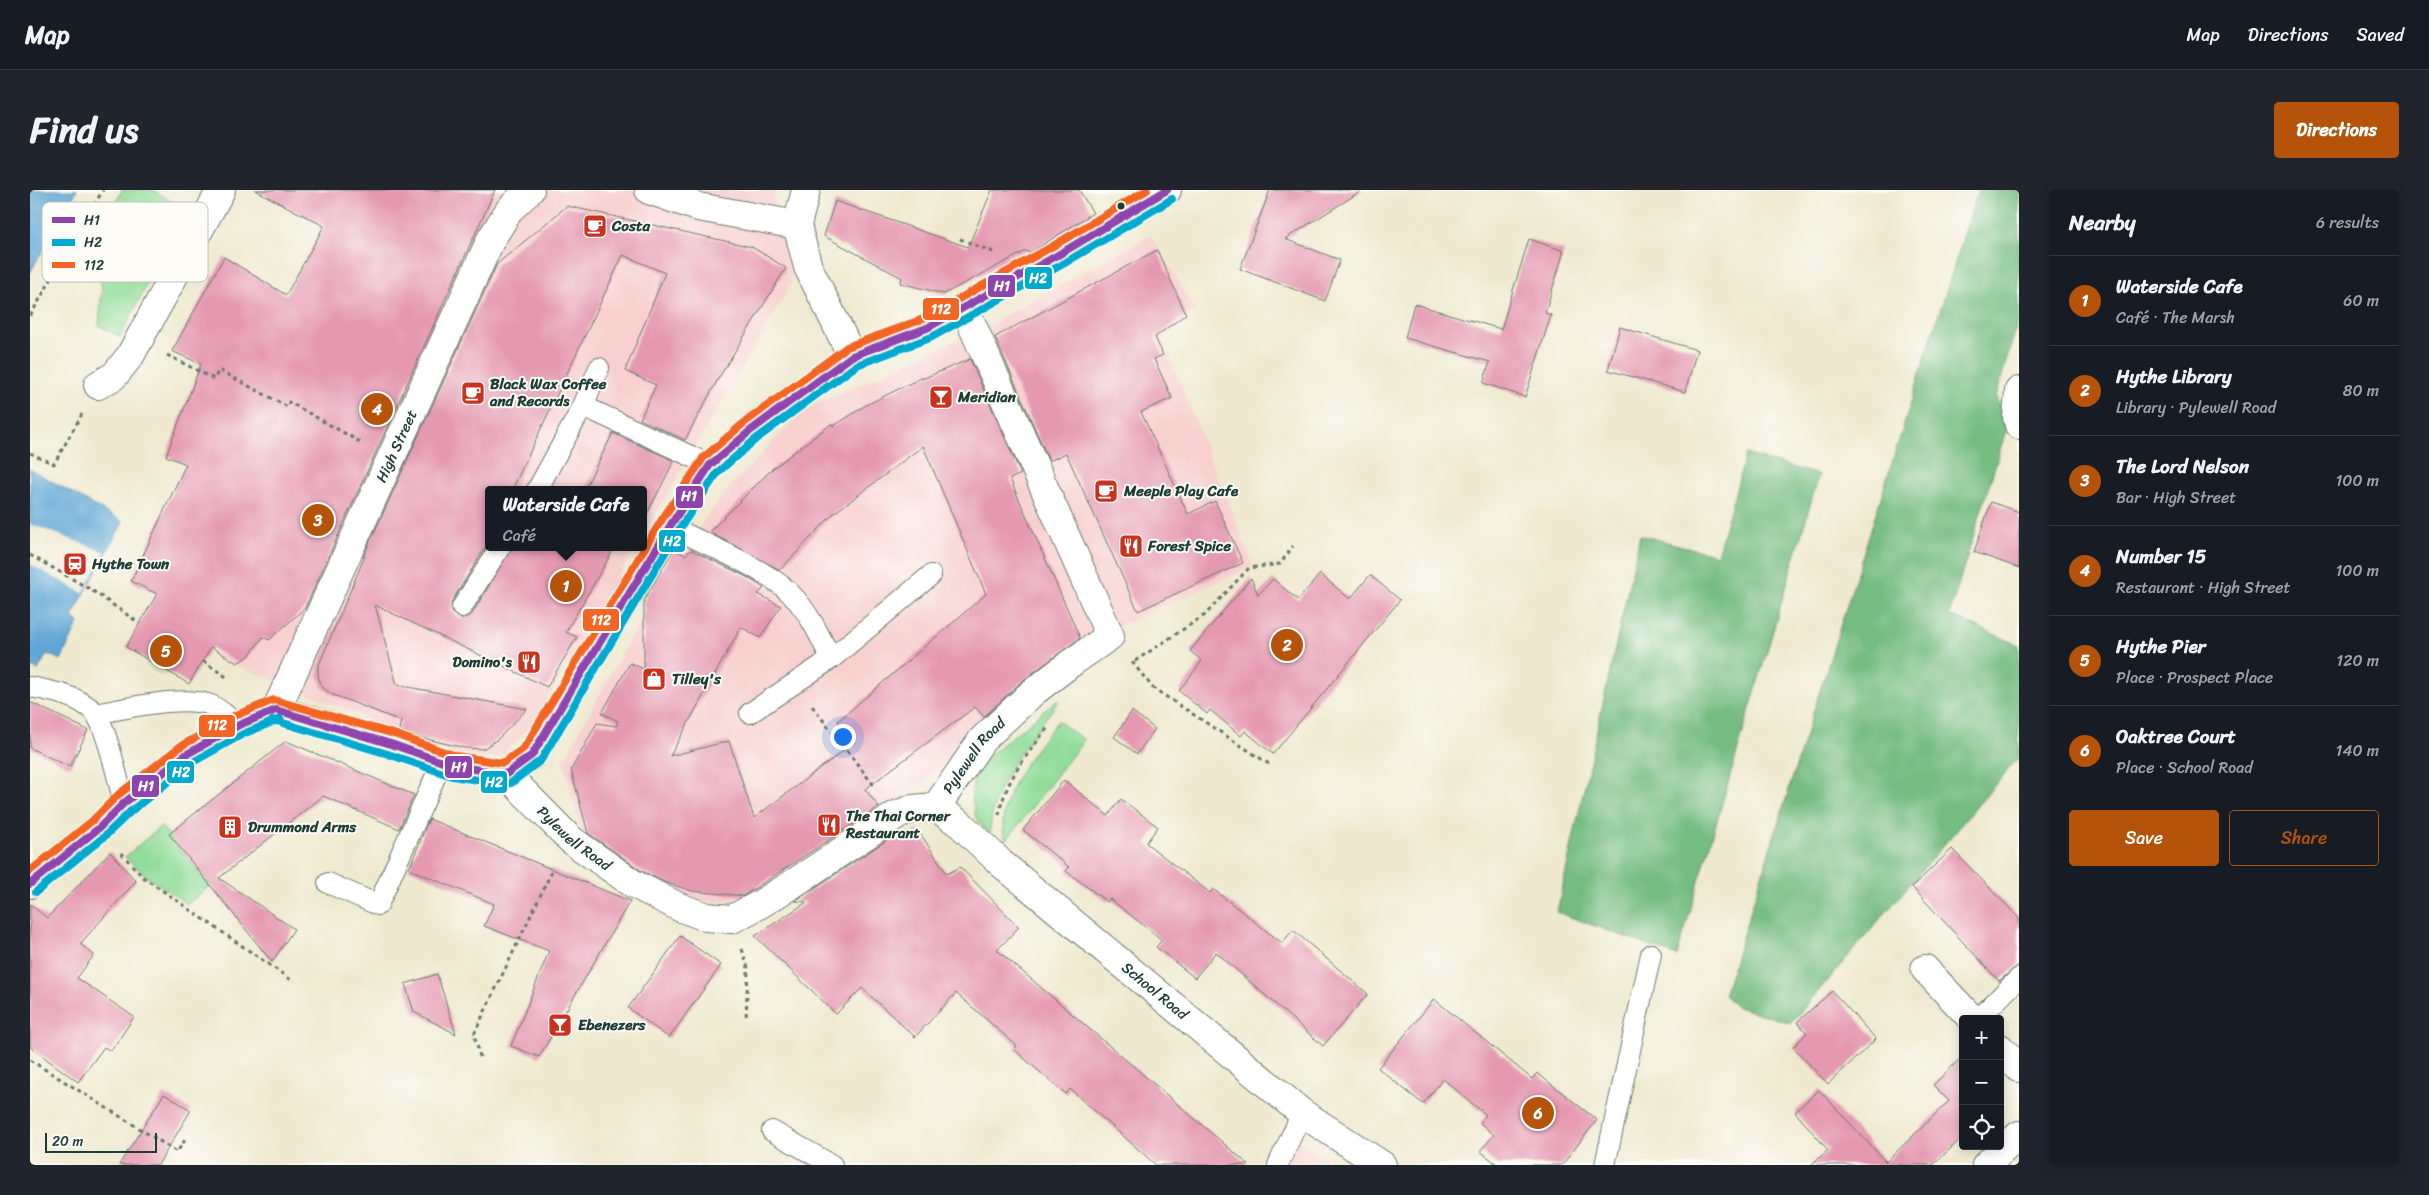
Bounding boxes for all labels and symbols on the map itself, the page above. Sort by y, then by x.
unlabelled marker [1116,201,1126,211]
legend [42,202,208,282]
text: H1 [84,208,100,233]
cafe icon: Costa [582,213,608,239]
place label: Costa [611,213,650,239]
text: H2 [84,230,102,255]
text: 112 [84,253,104,278]
line badge: H2 [1024,266,1053,290]
text: H2 [1028,266,1048,291]
line badge: H1 [987,274,1016,298]
text: H1 [993,274,1010,299]
line badge: 112 [922,297,960,321]
text: 112 [931,297,952,322]
place label: Black Wax Coffee and Records [489,371,607,414]
cafe icon: Black Wax Coffee and Records [460,380,486,406]
bar icon: Meridian [928,384,954,410]
place label: Meridian [957,384,1017,410]
pin: 4 [361,390,393,428]
street label: High Street [368,405,425,487]
cafe icon: Meeple Play Cafe [1093,478,1119,504]
place label: Meeple Play Cafe [1123,478,1239,504]
text: H1 [680,484,697,509]
line badge: H1 [675,485,704,509]
pin: 3 [302,501,334,539]
line badge: H2 [658,529,686,553]
text: H2 [662,529,682,554]
restaurant icon: Forest Spice [1118,533,1144,559]
place label: Forest Spice [1147,533,1231,559]
station icon: Hythe Town [62,551,88,577]
place label: Hythe Town [91,551,170,577]
pin: 1 [550,567,582,605]
line badge: 112 [582,608,620,632]
text: 112 [591,608,612,633]
pin: 2 [1271,626,1303,664]
pin: 5 [150,632,182,670]
place label: Domino's [452,649,513,675]
restaurant icon: Domino's [516,649,542,675]
shop icon: Tilley's [641,666,667,692]
place label: Tilley's [672,666,722,692]
street label: Pylewell Road [936,710,1012,799]
text: 112 [207,713,228,738]
line badge: 112 [198,714,236,738]
your location [830,724,856,750]
line badge: H1 [444,755,473,779]
text: H1 [450,755,467,780]
line badge: H2 [166,760,195,784]
text: H2 [171,760,191,785]
line badge: H2 [480,770,508,794]
text: H2 [484,770,504,795]
line badge: H1 [131,774,160,798]
text: H1 [137,774,154,799]
street label: Pylewell Road [531,799,618,878]
place label: The Thai Corner Restaurant [845,803,952,846]
restaurant icon: The Thai Corner Restaurant [816,812,842,838]
building icon: Drummond Arms [217,814,243,840]
place label: Drummond Arms [248,814,357,840]
street label: School Road [1116,955,1195,1027]
bar icon: Ebenezers [547,1012,573,1038]
place label: Ebenezers [578,1012,647,1038]
pin: 6 [1522,1094,1554,1132]
scale bar [45,1130,158,1153]

